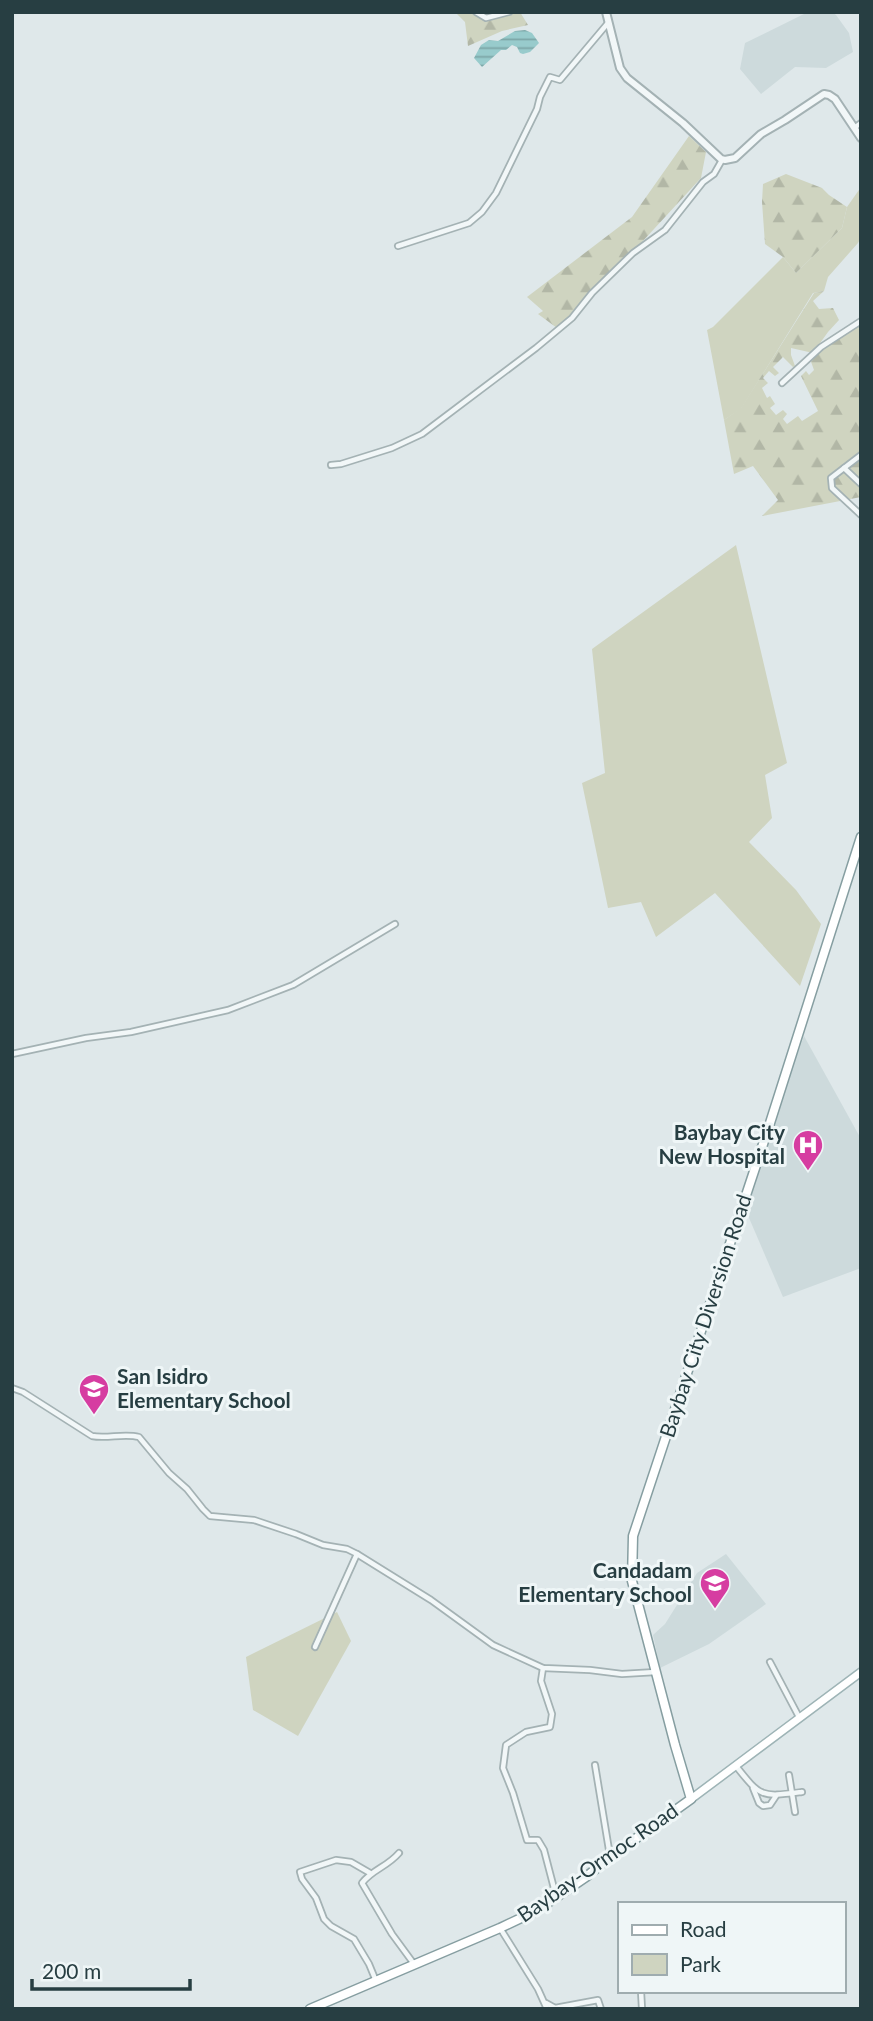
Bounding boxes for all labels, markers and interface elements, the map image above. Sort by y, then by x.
place label: Baybay City New Hospital [658,1119,786,1168]
hospital icon: Baybay City New Hospital [791,1128,825,1172]
street label: Baybay City Diversion Road [653,1191,756,1440]
place label: San Isidro Elementary School [117,1363,291,1412]
school or university icon: San Isidro Elementary School [77,1372,111,1416]
place label: Candadam Elementary School [518,1557,692,1606]
school or university icon: Candadam Elementary School [698,1566,732,1610]
street label: Baybay-Ormoc Road [512,1797,682,1927]
legend [618,1902,845,1993]
text: Road [680,1916,727,1941]
scale bar [32,1948,189,1992]
text: Park [680,1951,721,1976]
text: 200 m [42,1958,101,1983]

